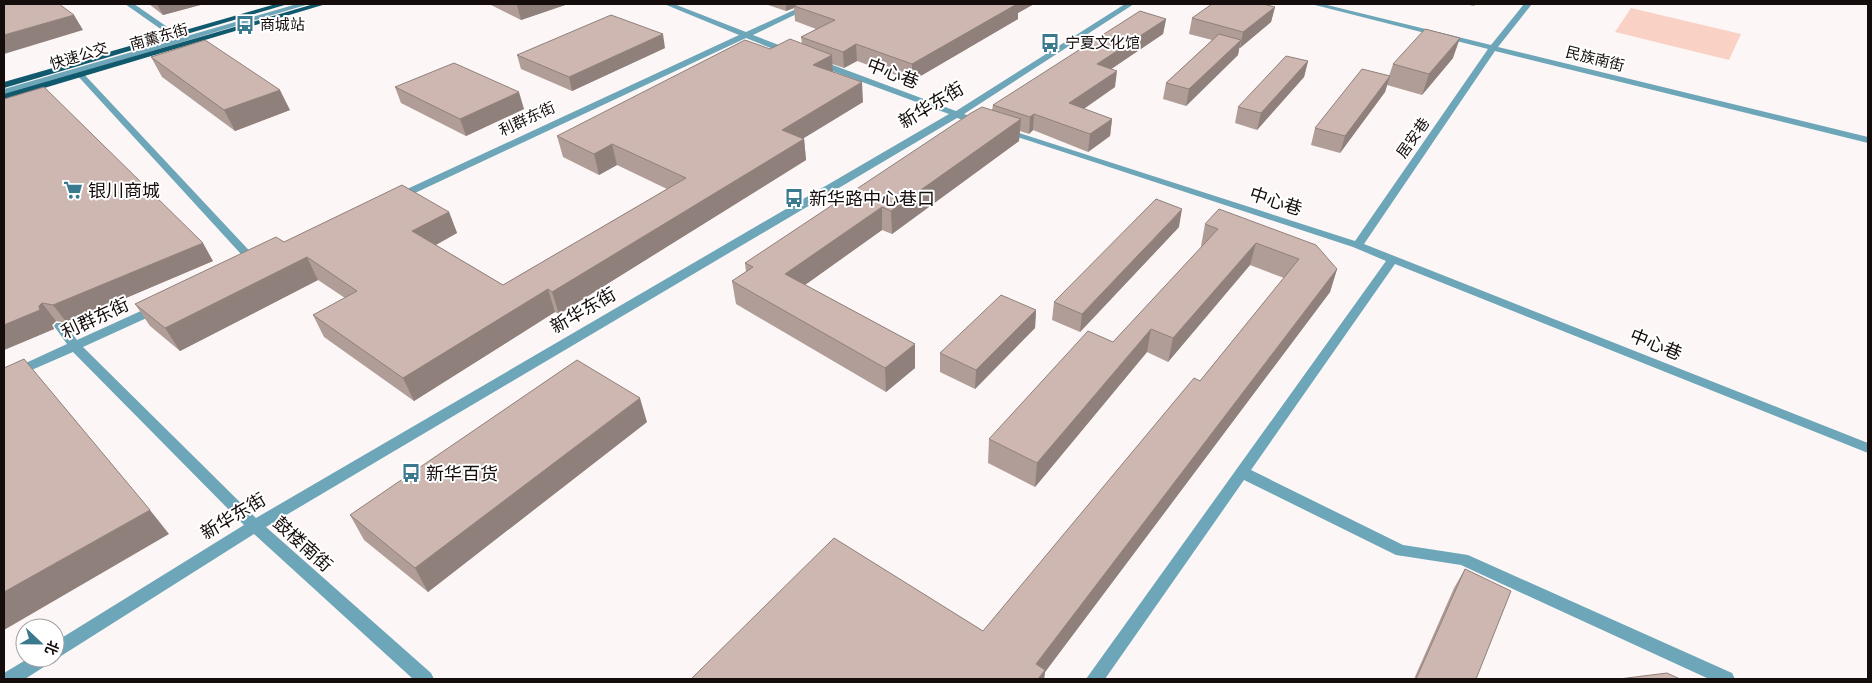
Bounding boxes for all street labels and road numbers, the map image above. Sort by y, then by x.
street label: 南薰东街 [128,20,190,54]
street label: 快速公交 [48,39,110,73]
street label: 民族南街 [1564,43,1626,75]
street label: 中心巷 [864,54,922,92]
street label: 新华东街 [895,77,967,133]
street label: 利群东街 [496,98,558,140]
street label: 居安巷 [1393,114,1433,162]
street label: 中心巷 [1247,183,1305,219]
street label: 新华东街 [547,283,619,337]
street label: 利群东街 [58,293,132,343]
street label: 中心巷 [1627,324,1685,364]
street label: 新华东街 [197,488,269,544]
street label: 鼓楼南街 [269,512,337,576]

